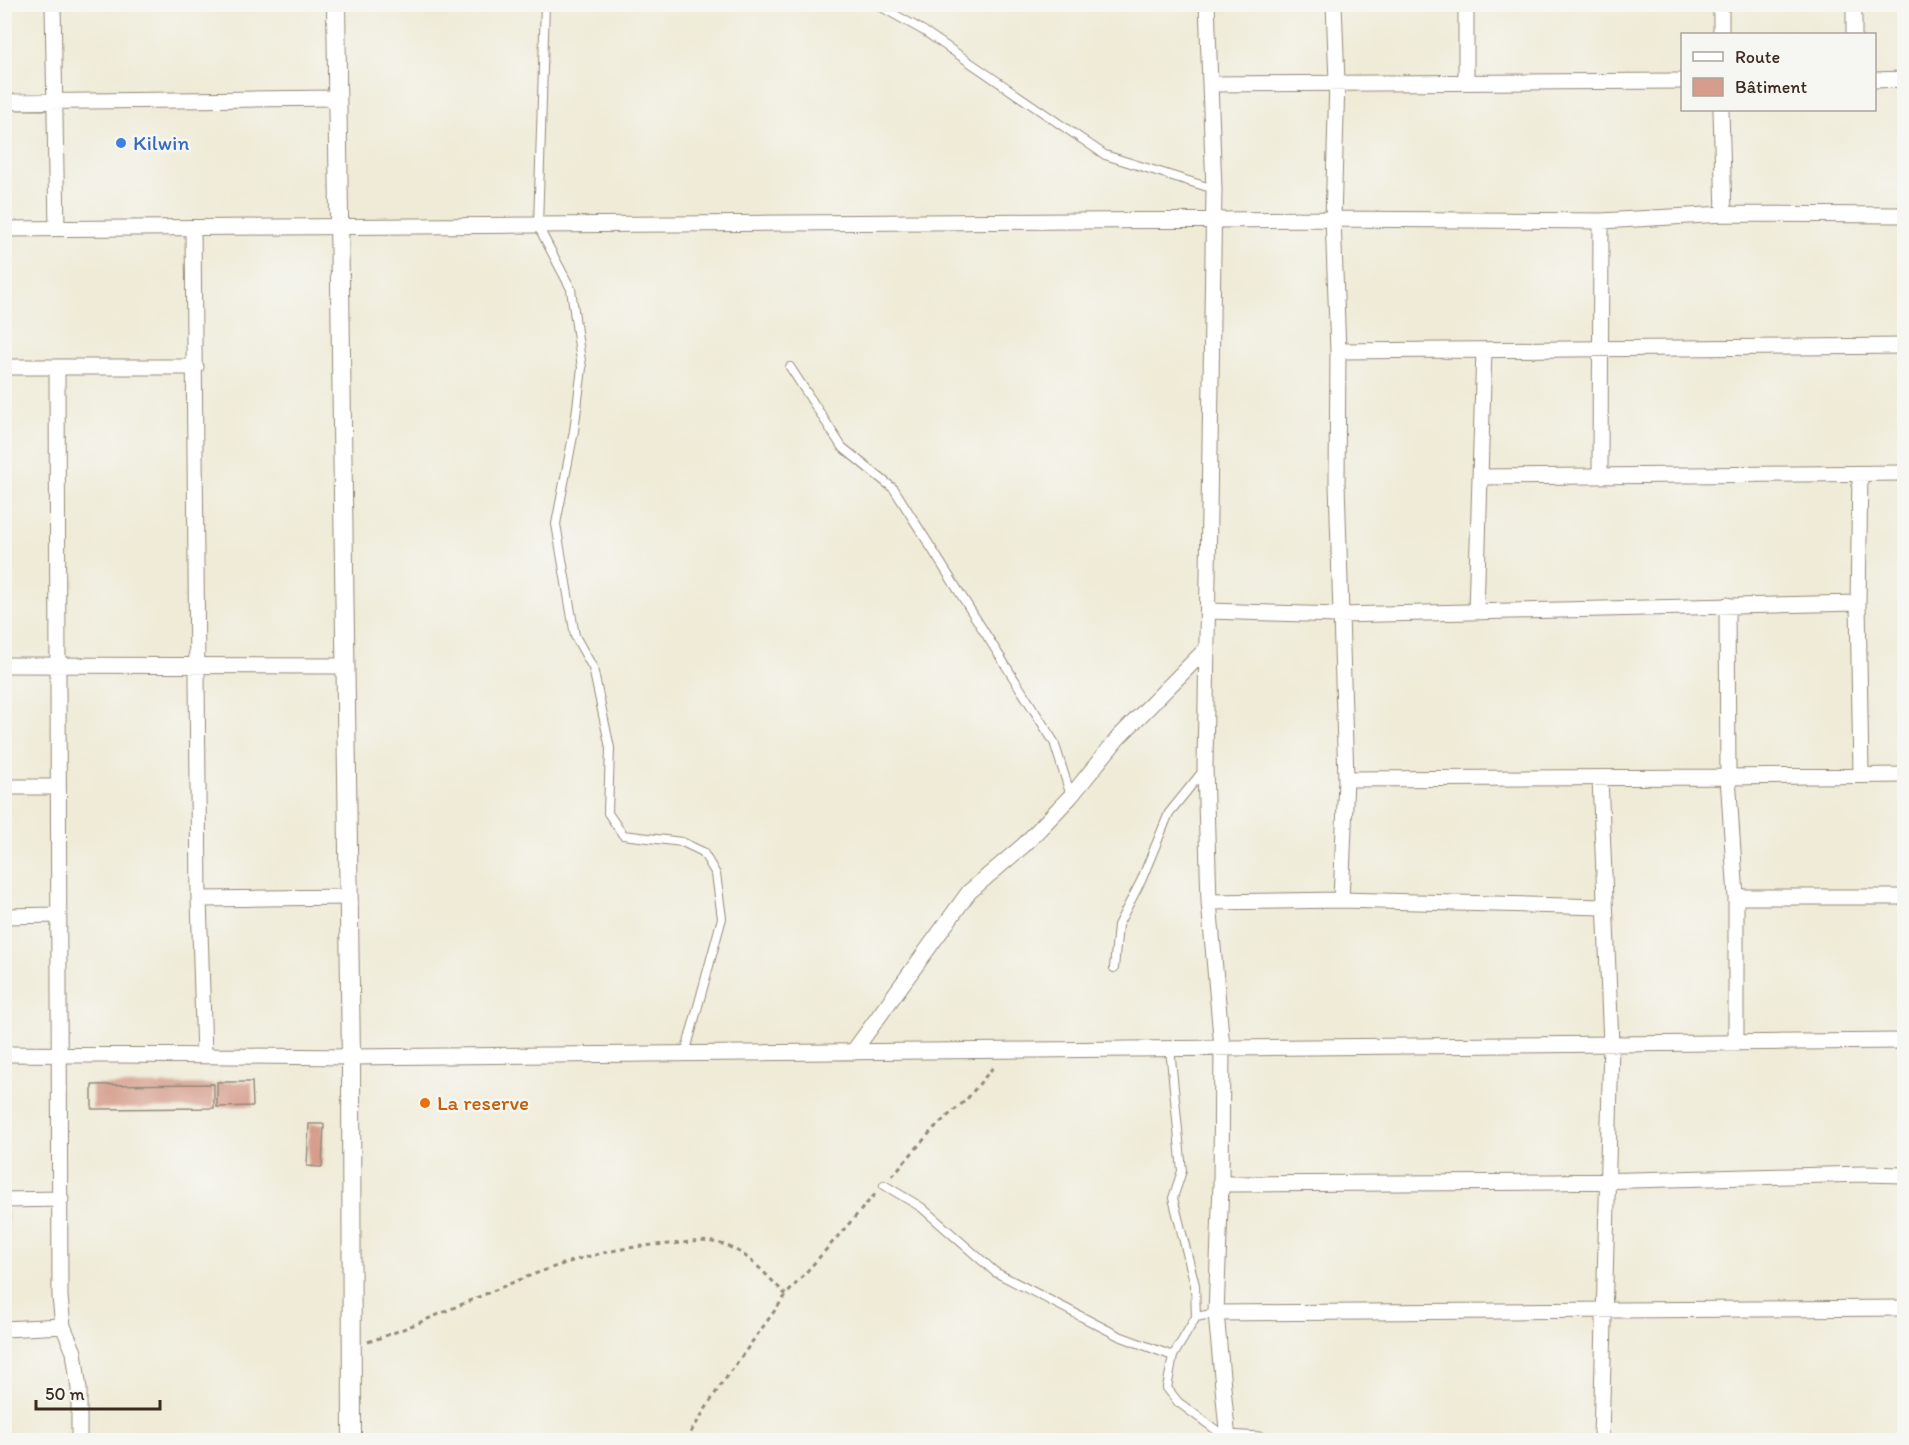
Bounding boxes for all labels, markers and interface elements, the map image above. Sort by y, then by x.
legend [1681,33,1876,111]
text: Route [1735,46,1780,68]
text: Bâtiment [1735,76,1808,98]
place label: Kilwin [133,130,189,155]
marker: Kilwin [114,136,128,150]
place label: La reserve [437,1090,529,1115]
marker: La reserve [418,1096,432,1110]
scale bar [36,1373,160,1411]
text: 50 m [45,1383,85,1405]

